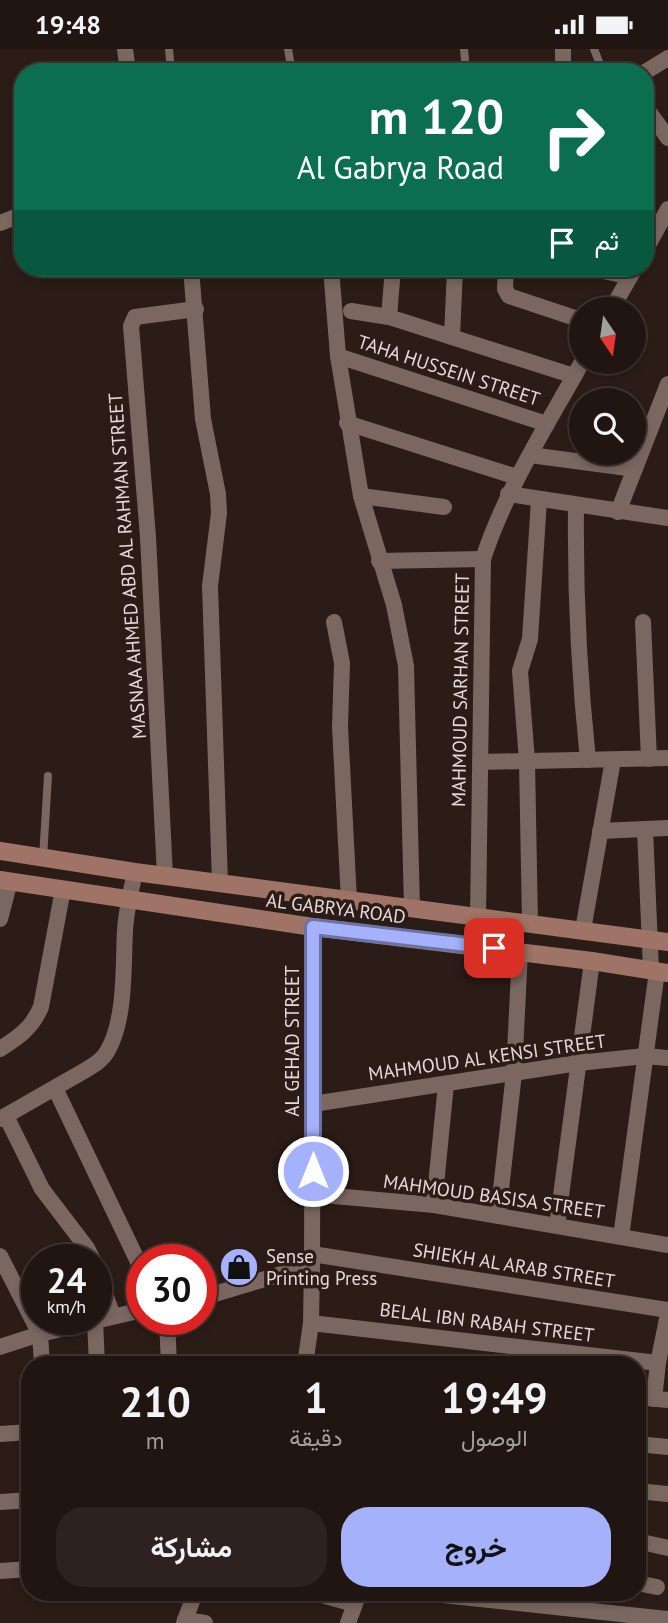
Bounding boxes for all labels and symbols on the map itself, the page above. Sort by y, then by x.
north arrow [569,297,646,375]
street label: TAHA HUSSEIN STREET [355,329,544,411]
street label: MASNAA AHMED ABD AL RAHMAN STREET [103,392,151,740]
street label: MAHMOUD SARHAN STREET [446,572,474,807]
street label: AL GABRYA ROAD [265,888,407,928]
pin [464,918,524,978]
street label: AL GEHAD STREET [280,965,304,1117]
street label: MAHMOUD AL KENSI STREET [367,1028,608,1086]
position arrow [276,1134,350,1208]
street label: MAHMOUD BASISA STREET [382,1169,607,1223]
street label: SHIEKH AL ARAB STREET [411,1237,617,1293]
speed limit sign: 30 [126,1244,217,1335]
place label: Sense Printing Press [266,1244,377,1290]
shop icon: Sense Printing Press [218,1246,260,1288]
street label: BELAL IBN RABAH STREET [378,1297,596,1347]

